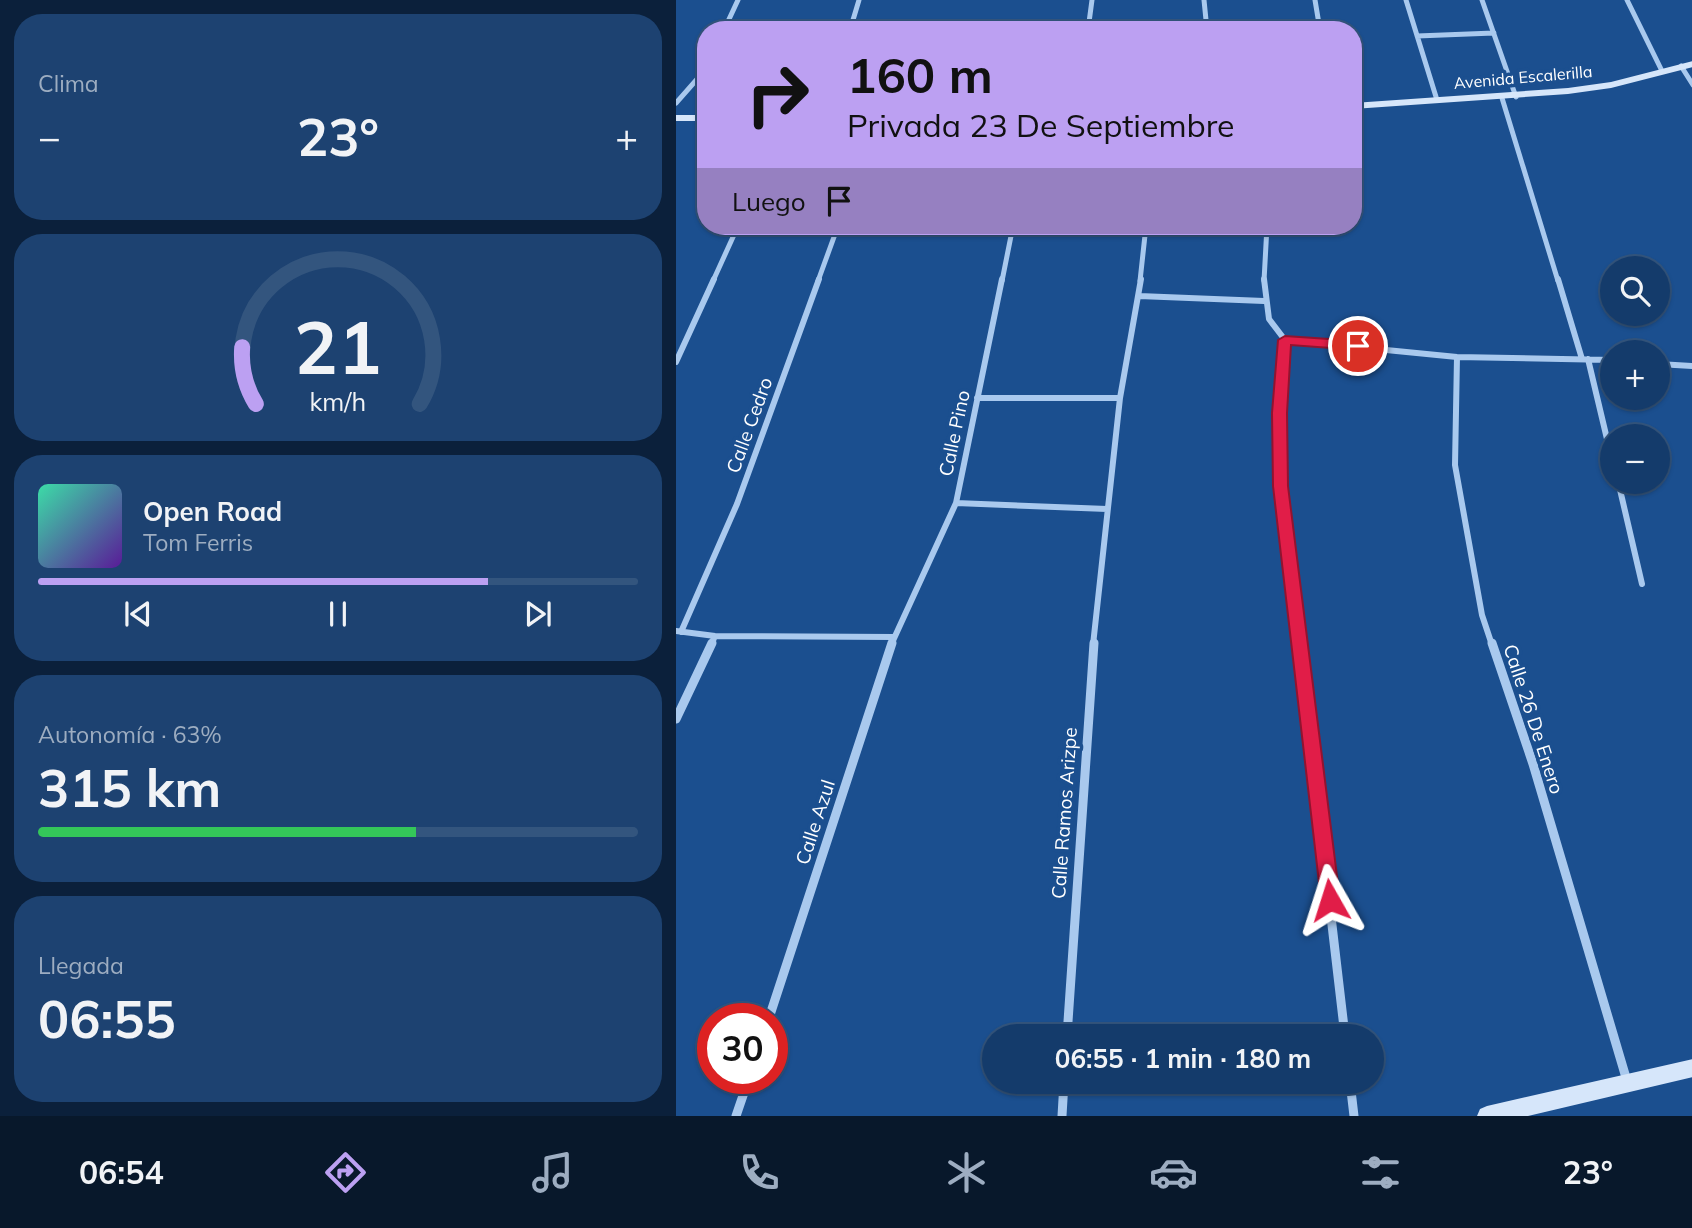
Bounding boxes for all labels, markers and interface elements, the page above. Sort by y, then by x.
text: 160 m [847,44,993,105]
icon: right [732,49,823,140]
street label: Avenida Escalerilla [1453,61,1593,93]
text: Clima [38,69,99,98]
text: 23° [297,104,379,169]
text: Privada 23 De Septiembre [847,105,1235,145]
text: − [38,113,61,161]
text: + [615,113,638,161]
icon: arrive [820,182,858,220]
text: Luego [732,185,806,218]
map controls [1600,256,1670,494]
button: search [1600,256,1670,326]
text: 21 [294,301,382,392]
pin [1328,316,1388,376]
icon: arrive [1339,327,1377,365]
button: + [1600,340,1670,410]
street label: Calle Cedro [721,374,777,476]
text: km/h [310,385,366,416]
street label: Calle Pino [933,388,975,478]
button: − [1600,424,1670,494]
text: Open Road [143,495,282,528]
text: Tom Ferris [143,528,253,557]
icon: previous [119,595,157,633]
icon: pause [319,595,357,633]
icon: next [519,595,557,633]
street label: Calle 26 De Enero [1498,641,1570,797]
text: Autonomía · 63% [38,720,222,749]
street label: Calle Ramos Arizpe [1046,726,1082,900]
text: 315 km [38,755,221,820]
street label: Calle Azul [790,777,840,867]
position arrow [1293,863,1367,937]
text: Llegada [38,951,124,980]
text: 06:55 [38,986,176,1051]
speed limit sign: 30 [697,1003,788,1094]
text: 06:55 · 1 min · 180 m [1055,1042,1311,1075]
icon: directions [321,1148,370,1197]
icon: music [528,1148,577,1197]
icon: phone [735,1148,784,1197]
icon: climate [942,1148,991,1197]
icon: car [1149,1148,1198,1197]
icon: filters [1356,1148,1405,1197]
text: 06:54 [79,1152,164,1192]
text: 23° [1562,1152,1613,1192]

